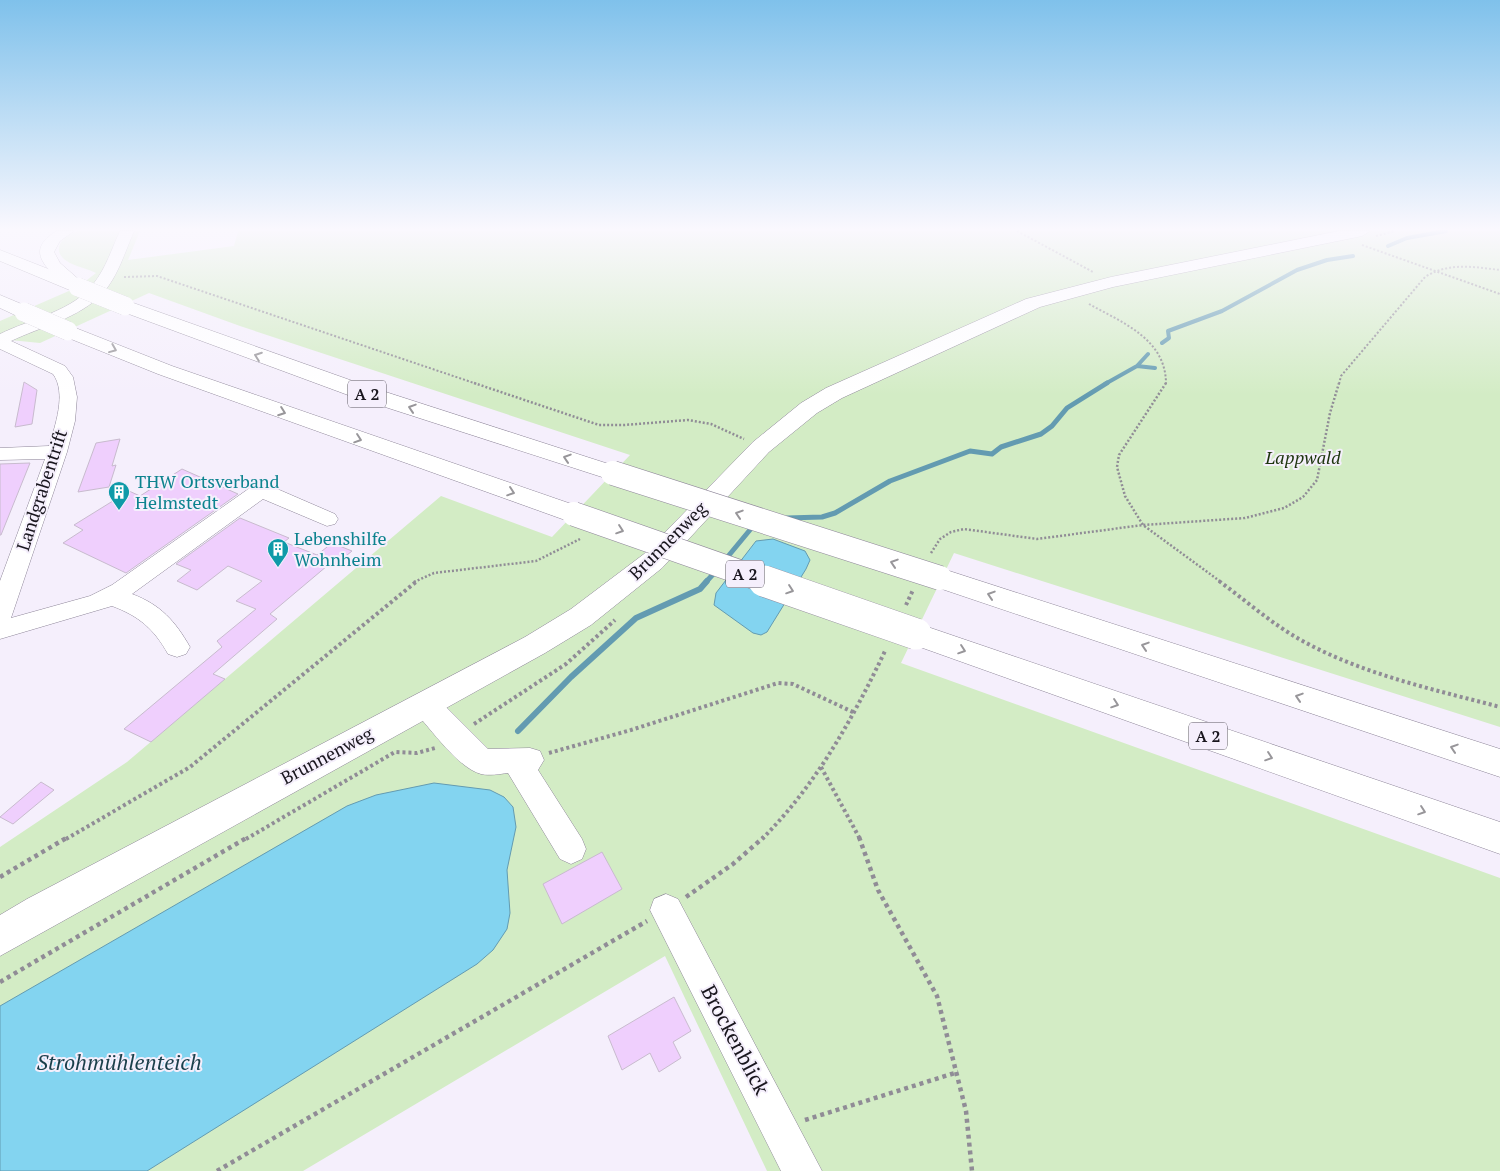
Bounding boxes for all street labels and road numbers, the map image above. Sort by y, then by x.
road number: A 2 [348,380,386,408]
street label: Landgrabentrift [10,426,72,553]
street label: Brunnenweg [623,496,712,584]
road number: A 2 [726,560,764,588]
street label: Brunnenweg [276,721,377,789]
road number: A 2 [1189,722,1227,749]
street label: Brockenblick [695,980,777,1100]

